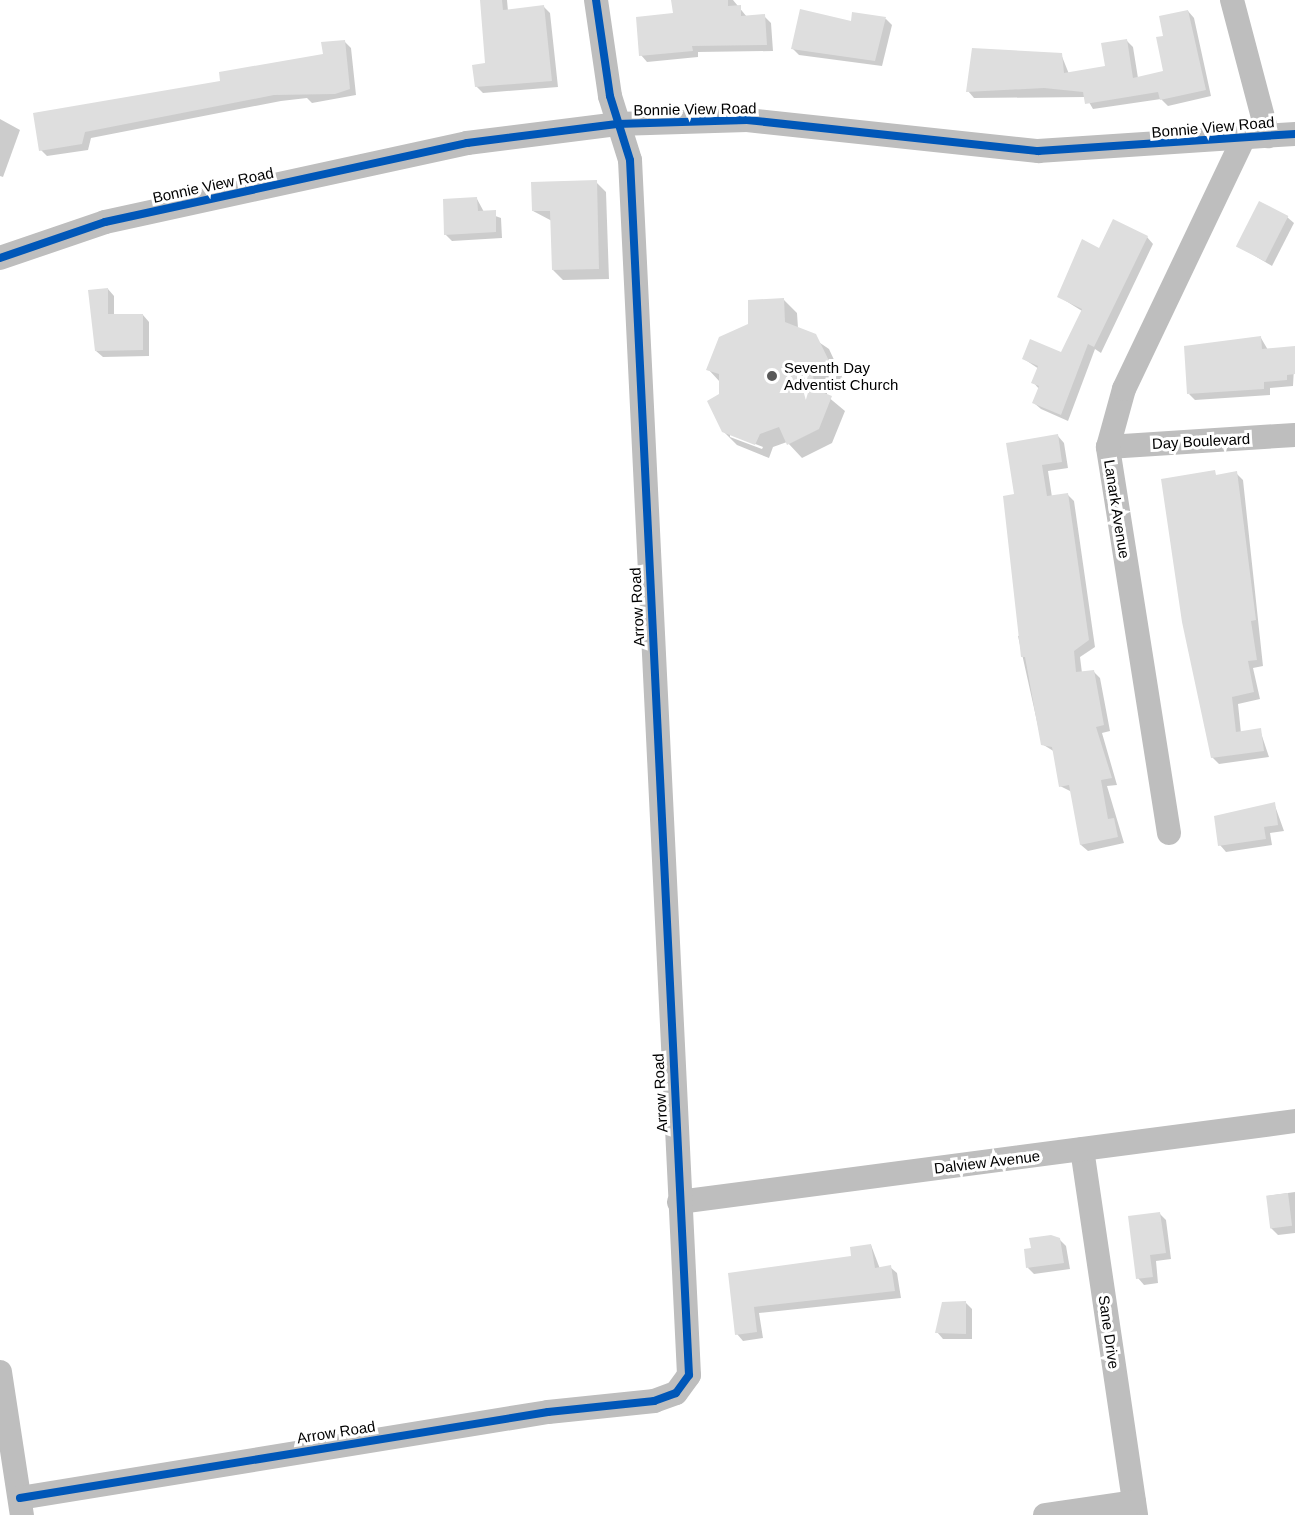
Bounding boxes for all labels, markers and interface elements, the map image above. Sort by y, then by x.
street label: Bonnie View Road [633,99,757,119]
street label: Bonnie View Road [1151,113,1275,141]
street label: Bonnie View Road [151,163,275,207]
place label: Seventh Day Adventist Church [784,358,898,393]
marker: Seventh Day Adventist Church [765,369,779,383]
street label: Day Boulevard [1151,429,1251,453]
street label: Lanark Avenue [1100,458,1134,560]
street label: Arrow Road [626,567,648,647]
street label: Arrow Road [649,1053,671,1133]
street label: Dalview Avenue [933,1147,1041,1177]
street label: Sane Drive [1095,1294,1123,1370]
street label: Arrow Road [295,1417,377,1447]

